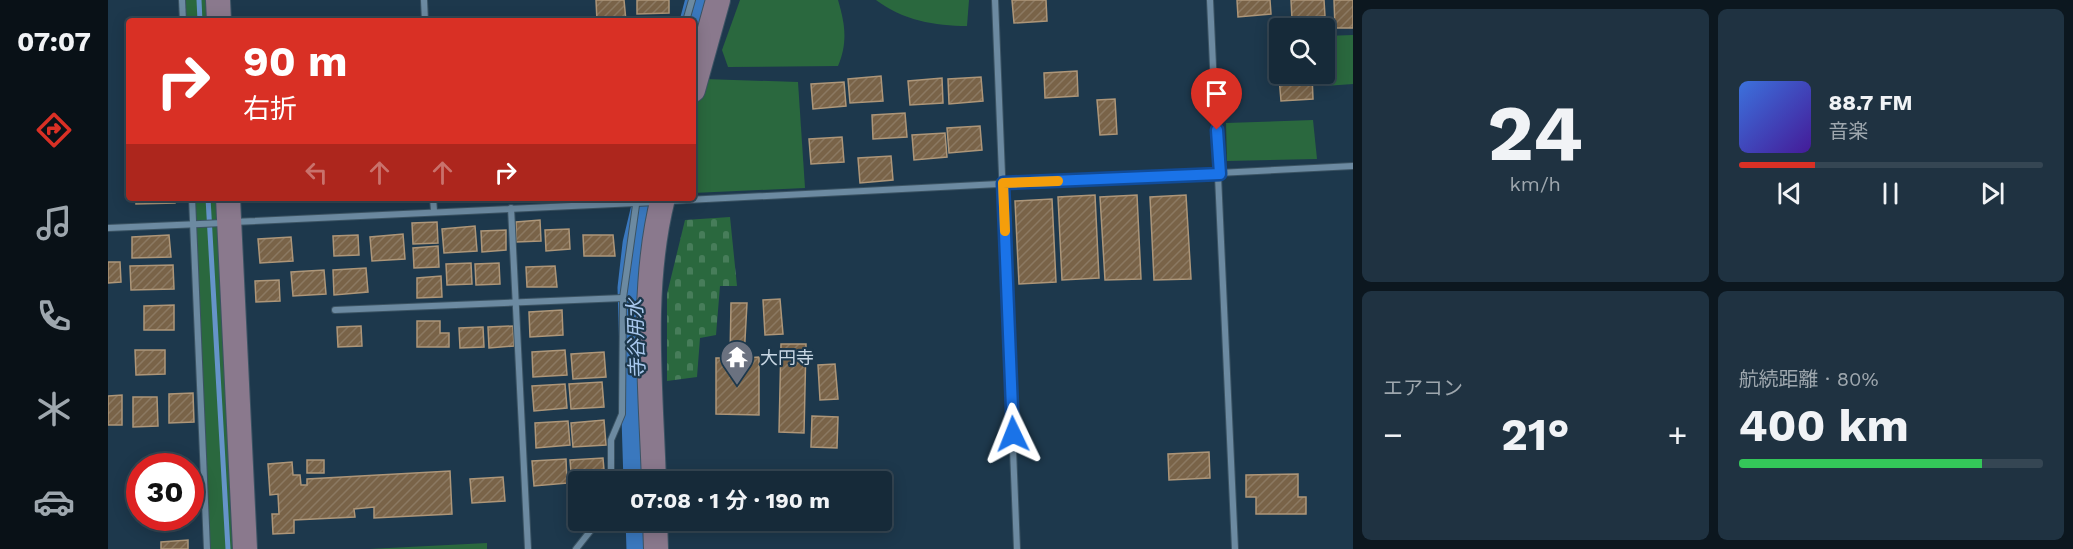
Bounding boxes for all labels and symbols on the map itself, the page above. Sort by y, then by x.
pin [1191,68,1242,130]
water label: 寺谷用水 [623,297,649,379]
temple icon: 大円寺 [719,339,755,386]
place label: 大円寺 [760,347,814,368]
position arrow [981,402,1045,466]
speed limit sign: 30 [126,453,204,531]

